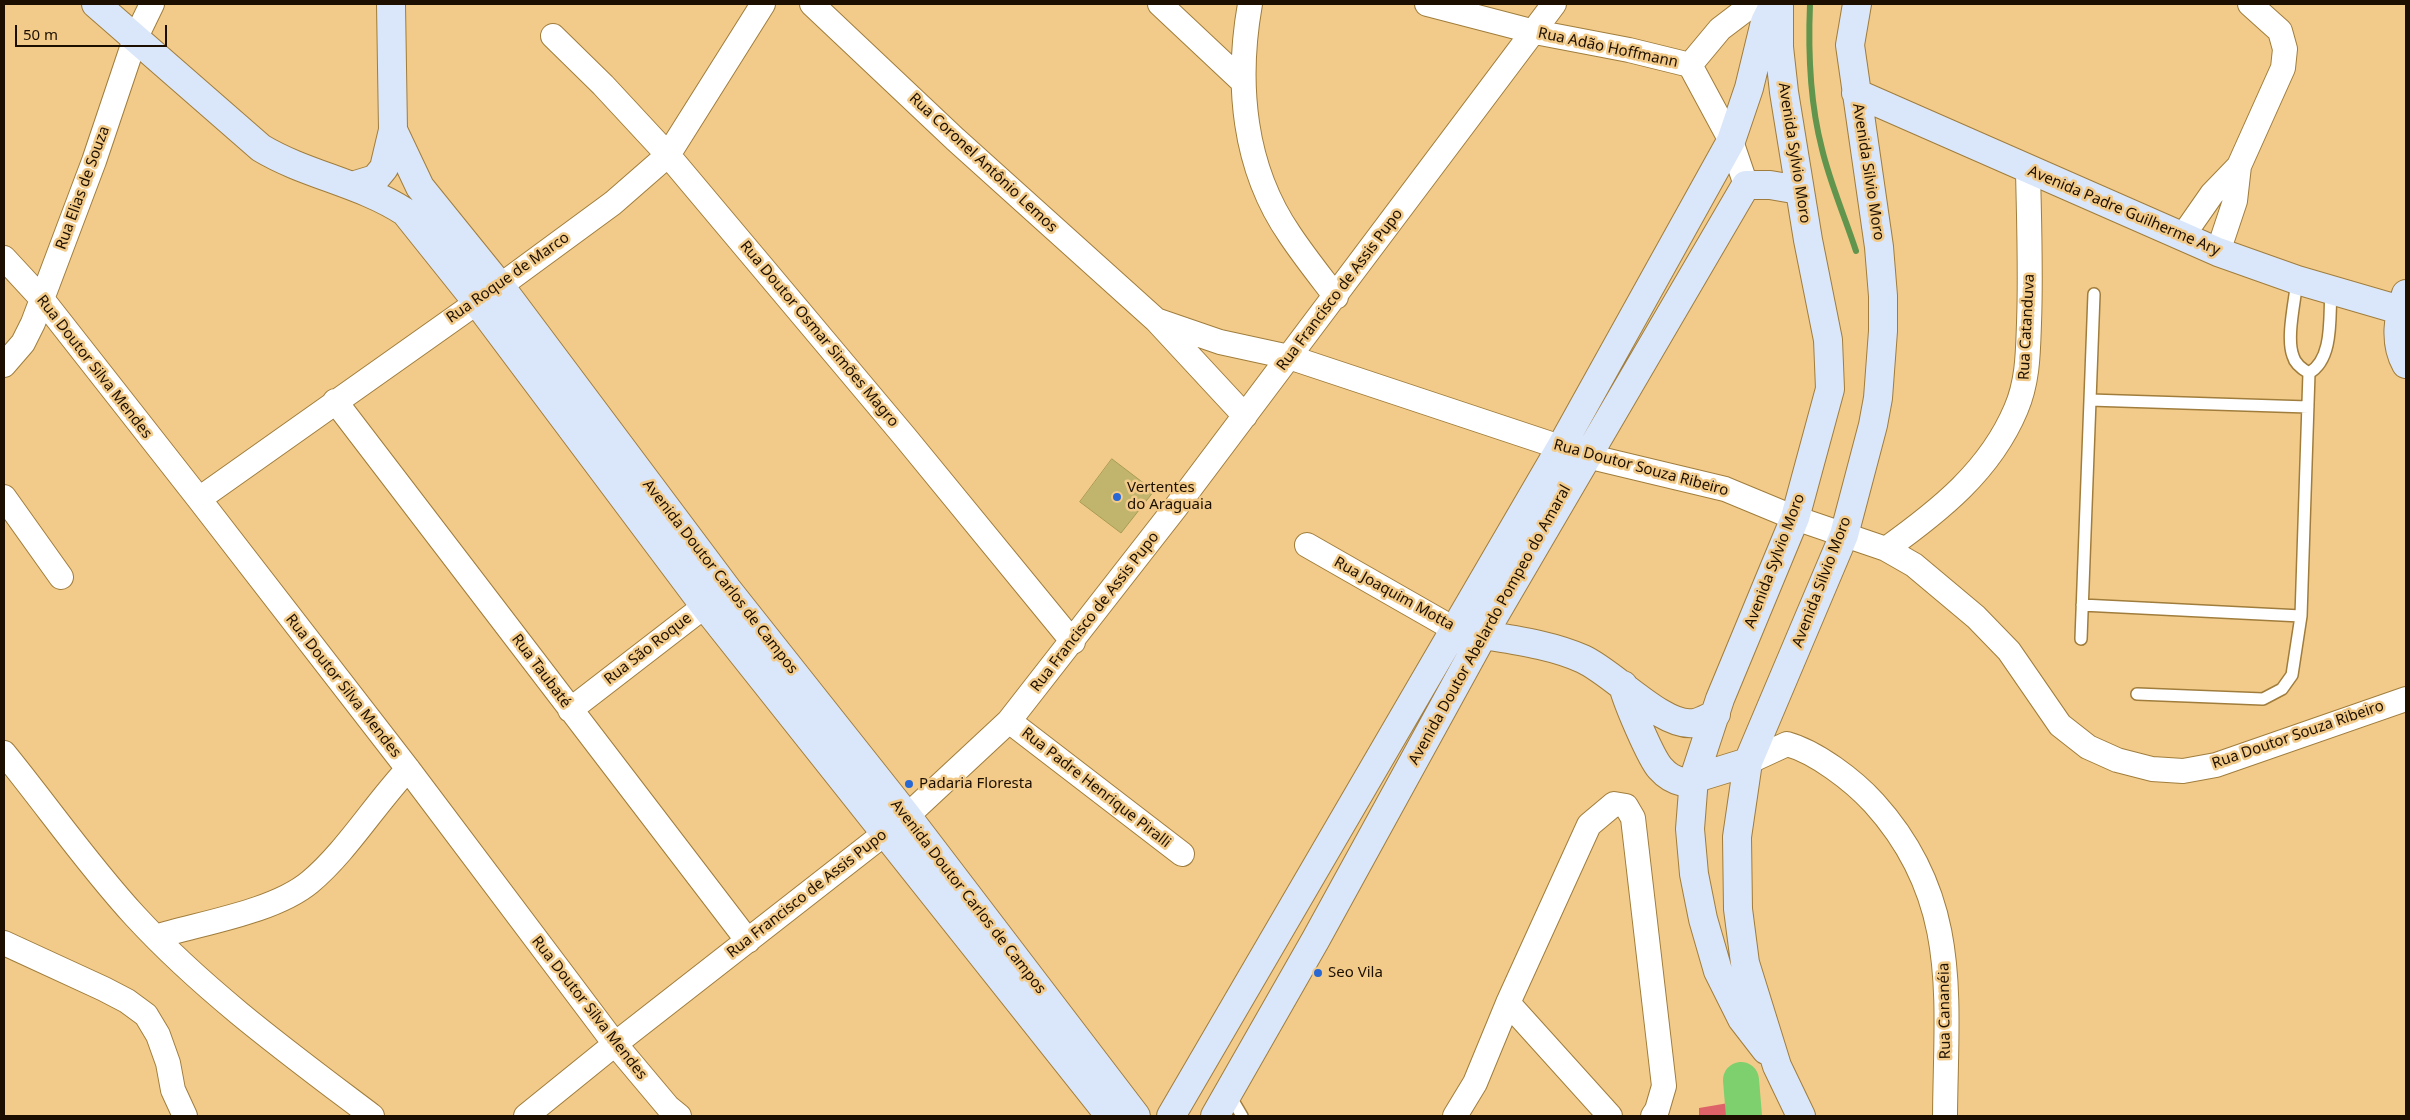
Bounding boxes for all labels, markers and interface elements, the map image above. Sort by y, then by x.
scale bar [18,15,170,47]
text: 50 m [23,24,58,44]
street label: Rua Adão Hoffmann [1536,24,1680,72]
street label: Avenida Sylvio Moro [1774,81,1814,225]
street label: Rua Coronel Antônio Lemos [905,90,1061,236]
street label: Avenida Silvio Moro [1848,102,1888,242]
street label: Rua Elias de Souza [52,124,114,252]
street label: Avenida Padre Guilherme Ary [2025,162,2223,260]
street label: Rua Francisco de Assis Pupo [1273,206,1407,374]
street label: Rua Roque de Marco [443,229,573,327]
street label: Rua Doutor Osmar Simões Magro [736,237,902,431]
street label: Rua Catanduva [2015,273,2039,381]
street label: Rua Doutor Silva Mendes [32,292,156,442]
street label: Rua Doutor Souza Ribeiro [1552,436,1730,500]
street label: Avenida Doutor Carlos de Campos [639,476,801,678]
place label: Vertentes do Araguaia [1127,479,1212,514]
street label: Avenida Doutor Abelardo Pompeo do Amaral [1405,482,1575,768]
marker: Vertentes do Araguaia [1111,491,1123,503]
street label: Avenida Sylvio Moro [1741,491,1809,631]
street label: Avenida Silvio Moro [1789,514,1855,650]
street label: Rua Francisco de Assis Pupo [1027,529,1163,695]
street label: Rua Joaquim Motta [1331,553,1457,635]
street label: Rua São Roque [601,609,695,689]
street label: Rua Doutor Silva Mendes [281,611,405,761]
street label: Rua Taubaté [508,631,574,711]
street label: Rua Doutor Souza Ribeiro [2210,697,2386,773]
street label: Rua Padre Henrique Piralli [1018,724,1174,852]
place label: Padaria Floresta [919,775,1033,793]
marker: Padaria Floresta [903,778,915,790]
street label: Avenida Doutor Carlos de Campos [887,796,1049,998]
street label: Rua Francisco de Assis Pupo [724,826,890,962]
street label: Rua Doutor Silva Mendes [527,933,651,1083]
street label: Rua Cananéia [1935,963,1955,1059]
place label: Seo Vila [1328,964,1383,982]
marker: Seo Vila [1312,967,1324,979]

